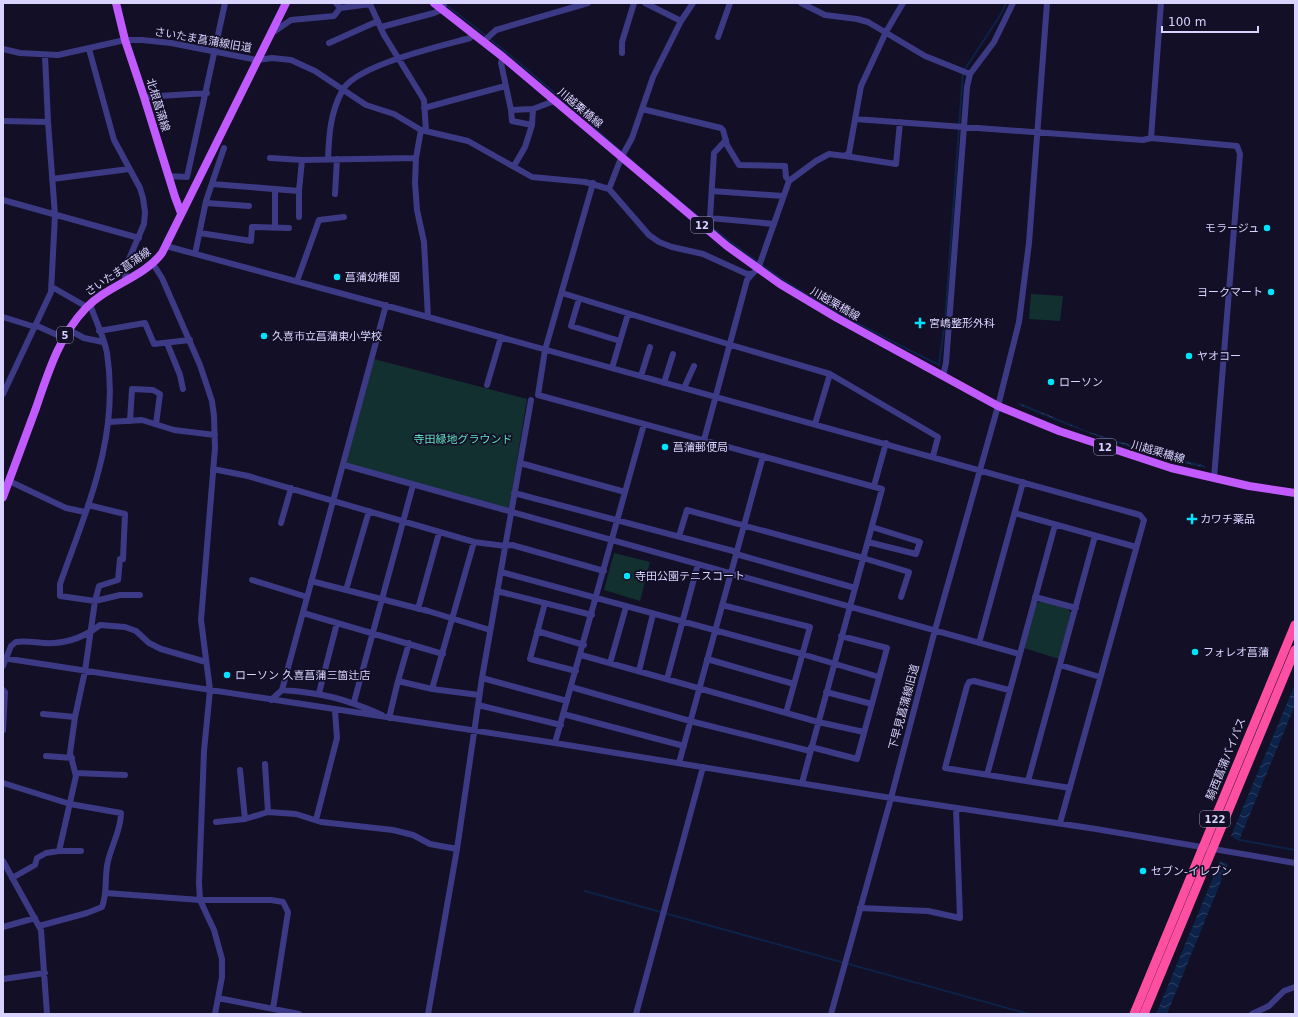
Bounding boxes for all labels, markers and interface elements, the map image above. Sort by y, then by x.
scale bar [1162,8,1258,34]
text: 100 m [1168,15,1206,29]
street label: さいたま菖蒲線旧道 [153,25,253,55]
street label: 北根菖蒲線 [144,77,172,133]
street label: 川越栗橋線 [555,85,605,131]
road number: 12 [691,217,713,233]
place label: モラージュ [1205,222,1259,235]
marker: モラージュ [1262,223,1272,233]
street label: さいたま菖蒲線 [83,245,153,299]
place label: 菖蒲幼稚園 [345,271,400,284]
marker: 菖蒲幼稚園 [332,272,342,282]
street label: 川越栗橋線 [808,285,862,323]
place label: ヨークマート [1197,286,1263,299]
marker: ヨークマート [1266,287,1276,297]
marker: 宮嶋整形外科 [914,317,926,329]
place label: 宮嶋整形外科 [929,317,995,330]
road number: 5 [57,327,73,343]
place label: 久喜市立菖蒲東小学校 [272,330,382,343]
marker: 久喜市立菖蒲東小学校 [259,331,269,341]
place label: ヤオコー [1197,350,1241,363]
marker: ヤオコー [1184,351,1194,361]
place label: ローソン [1059,376,1103,389]
marker: ローソン [1046,377,1056,387]
park label: 寺田緑地グラウンド [414,433,513,446]
street label: 川越栗橋線 [1130,438,1186,466]
road number: 12 [1094,439,1116,455]
place label: 菖蒲郵便局 [673,441,728,454]
marker: 菖蒲郵便局 [660,442,670,452]
place label: カワチ薬品 [1200,513,1255,526]
marker: カワチ薬品 [1187,514,1197,524]
place label: 寺田公園テニスコート [635,570,745,583]
marker: 寺田公園テニスコート [622,571,632,581]
place label: フォレオ菖蒲 [1203,646,1269,659]
marker: フォレオ菖蒲 [1190,647,1200,657]
street label: 下早見菖蒲線旧道 [886,663,922,751]
place label: ローソン 久喜菖蒲三箇辻店 [235,669,371,682]
marker: ローソン 久喜菖蒲三箇辻店 [222,670,232,680]
street label: 騎西菖蒲バイパス [1204,716,1248,802]
road number: 122 [1200,811,1230,827]
place label: セブン-イレブン [1151,865,1232,878]
marker: セブン-イレブン [1138,866,1148,876]

